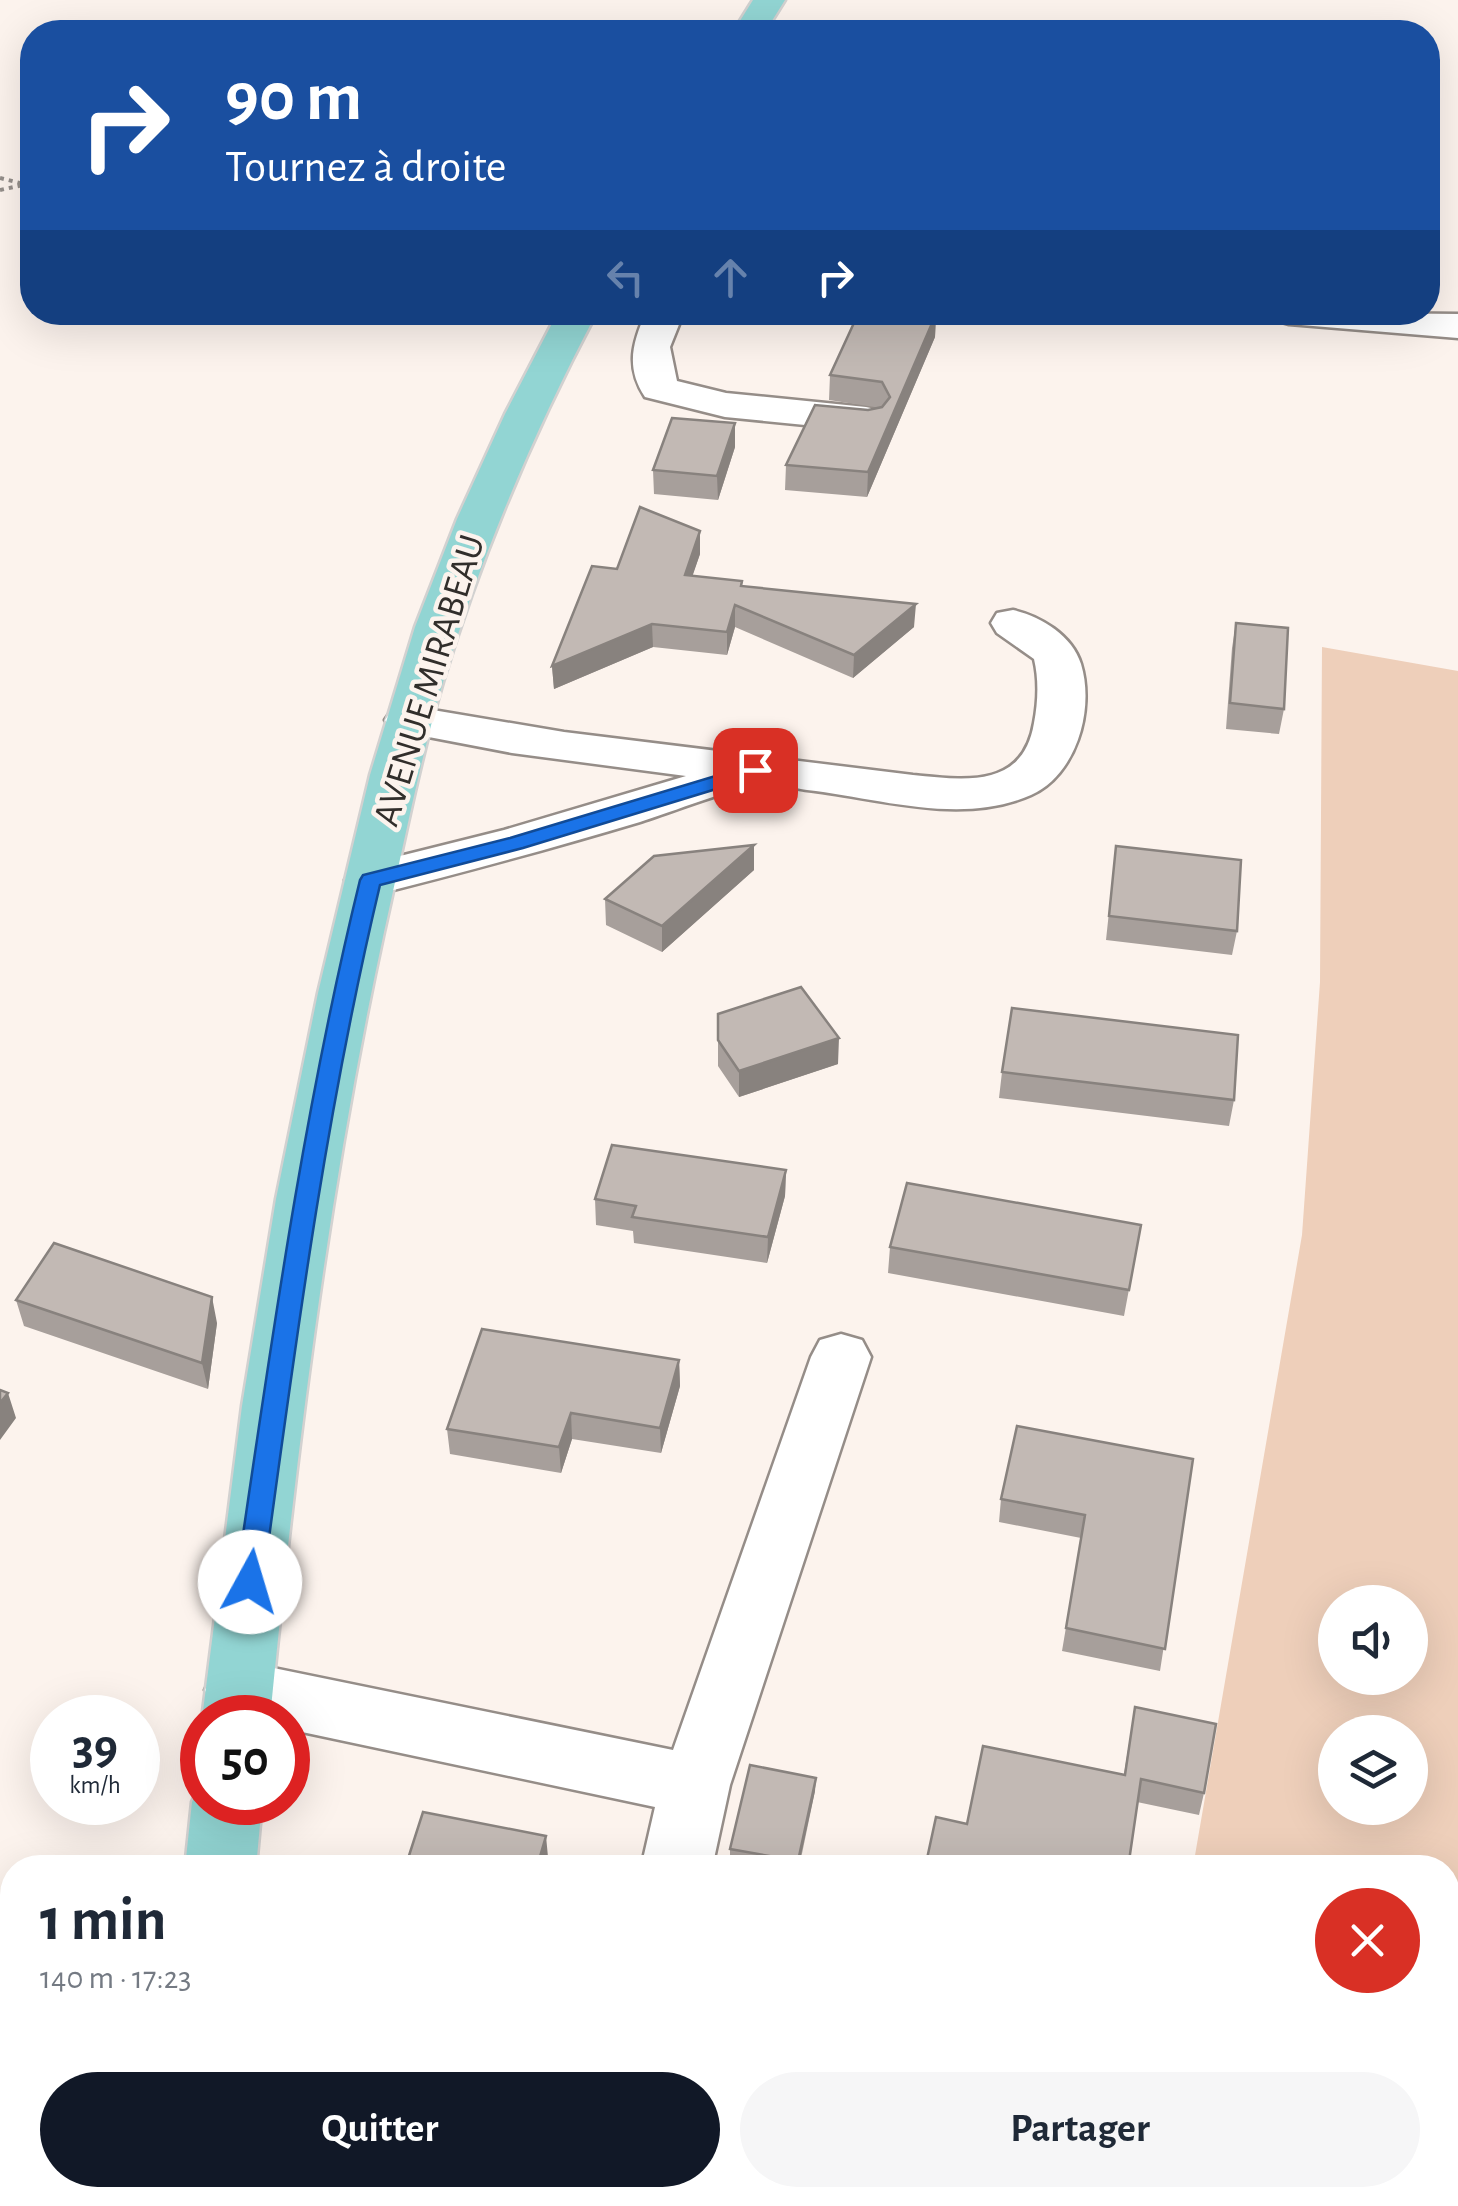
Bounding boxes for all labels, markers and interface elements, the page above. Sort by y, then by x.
icon: right [60,60,190,190]
text: 90 m [225,63,362,133]
text: Tournez à droite [225,145,507,190]
icon: left [598,250,653,305]
icon: ahead [703,250,758,305]
icon: right [808,250,863,305]
street label: AVENUE MIRABEAU [368,531,492,831]
pin [713,728,798,813]
icon: arrive [728,743,783,798]
position arrow [198,1530,302,1634]
map controls [1318,1585,1428,1825]
button: sound [1318,1585,1428,1695]
speed limit sign: 50 [180,1695,310,1825]
button: layers [1318,1715,1428,1825]
text: 39 [72,1723,118,1773]
text: km/h [69,1773,121,1798]
button: close [1315,1888,1420,1993]
text: 1 min [40,1891,166,1951]
text: 140 m · 17:23 [40,1962,192,1994]
button: Quitter [40,2072,720,2187]
button: Partager [740,2072,1420,2187]

